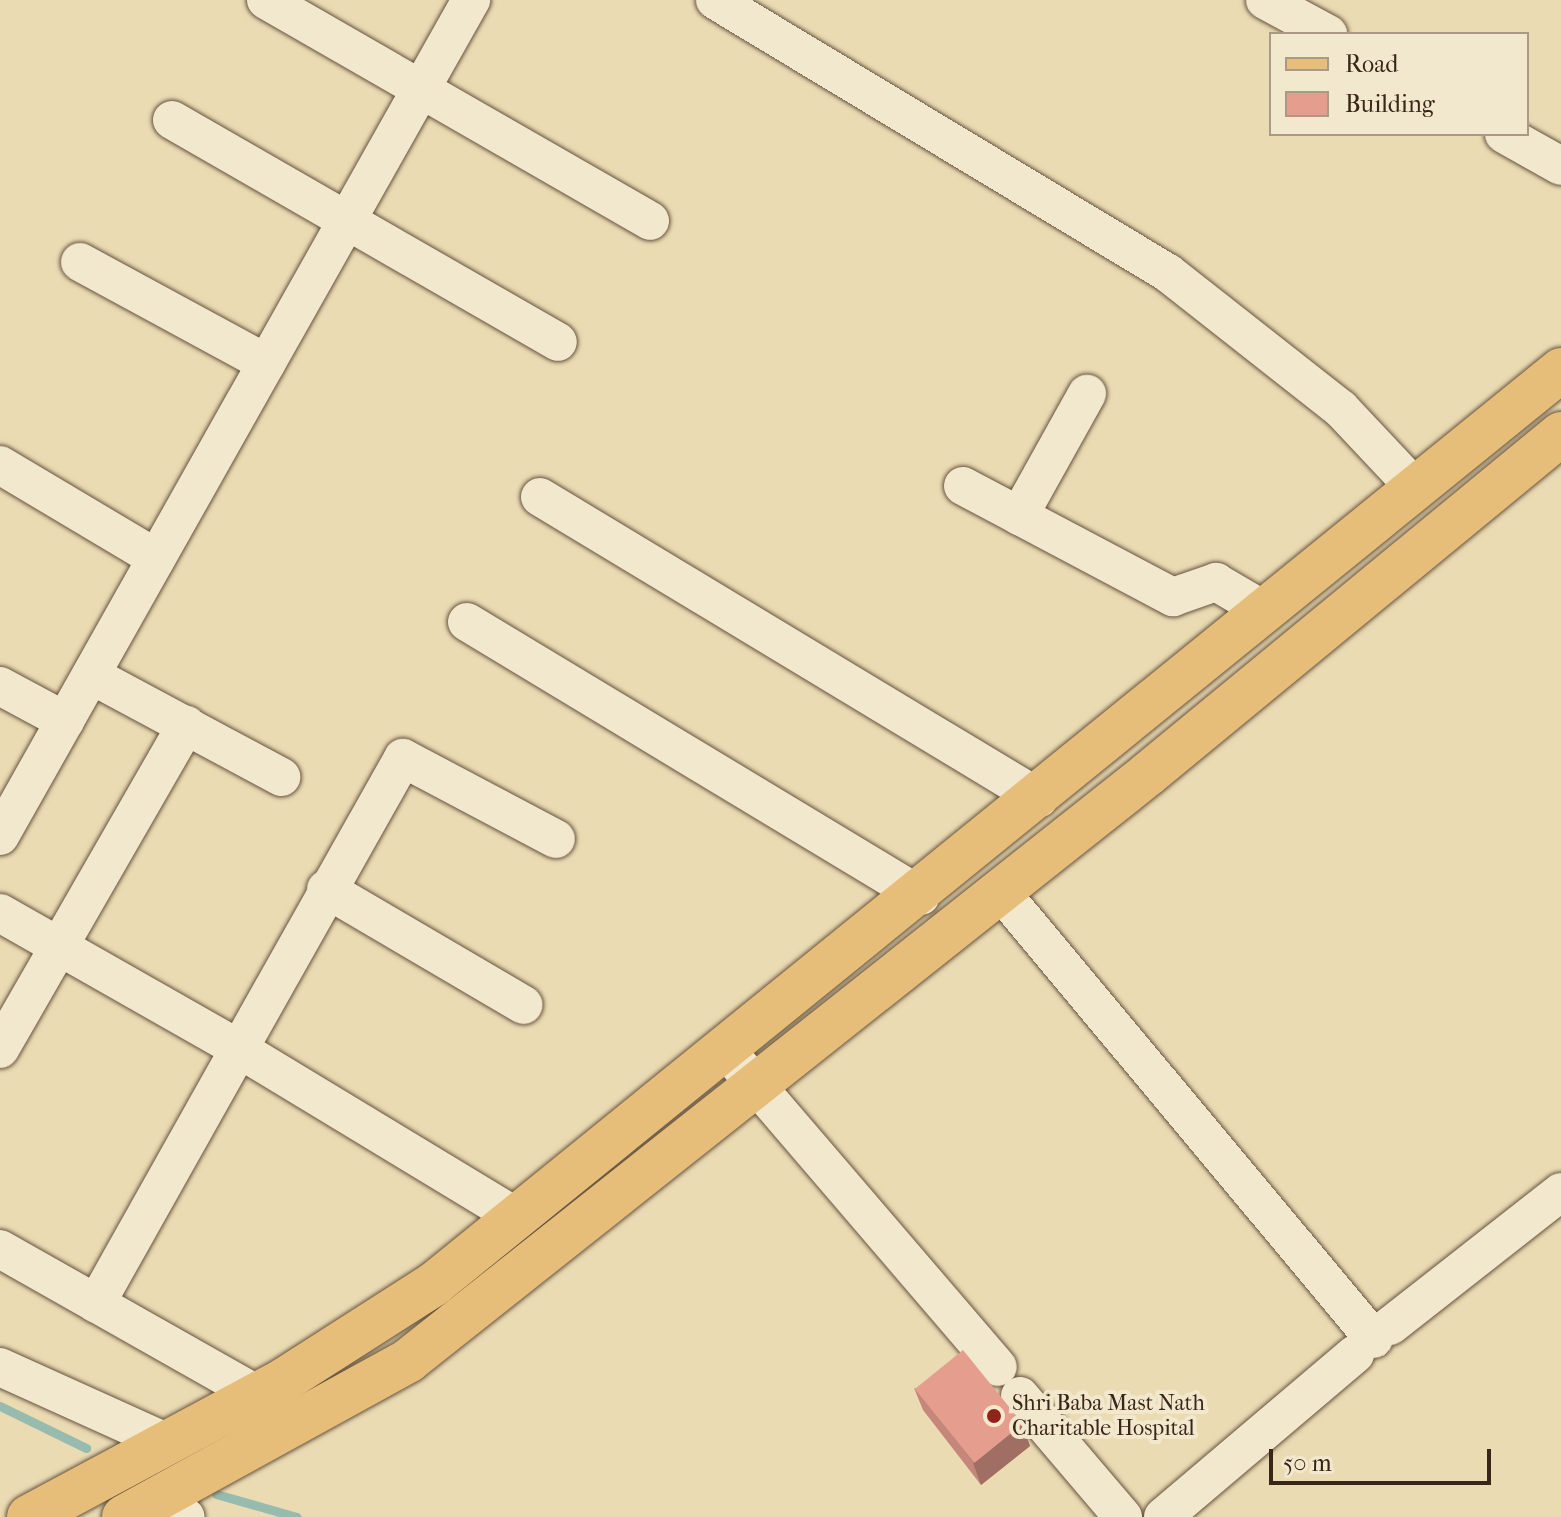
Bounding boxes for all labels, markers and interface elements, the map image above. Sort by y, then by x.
legend [1269,32,1529,136]
text: Road [1345,50,1398,78]
text: Building [1345,90,1435,118]
place label: Shri Baba Mast Nath Charitable Hospital [1012,1390,1205,1442]
marker: Shri Baba Mast Nath Charitable Hospital [983,1405,1005,1427]
scale bar [1273,1433,1495,1483]
text: 50 m [1283,1449,1332,1477]

